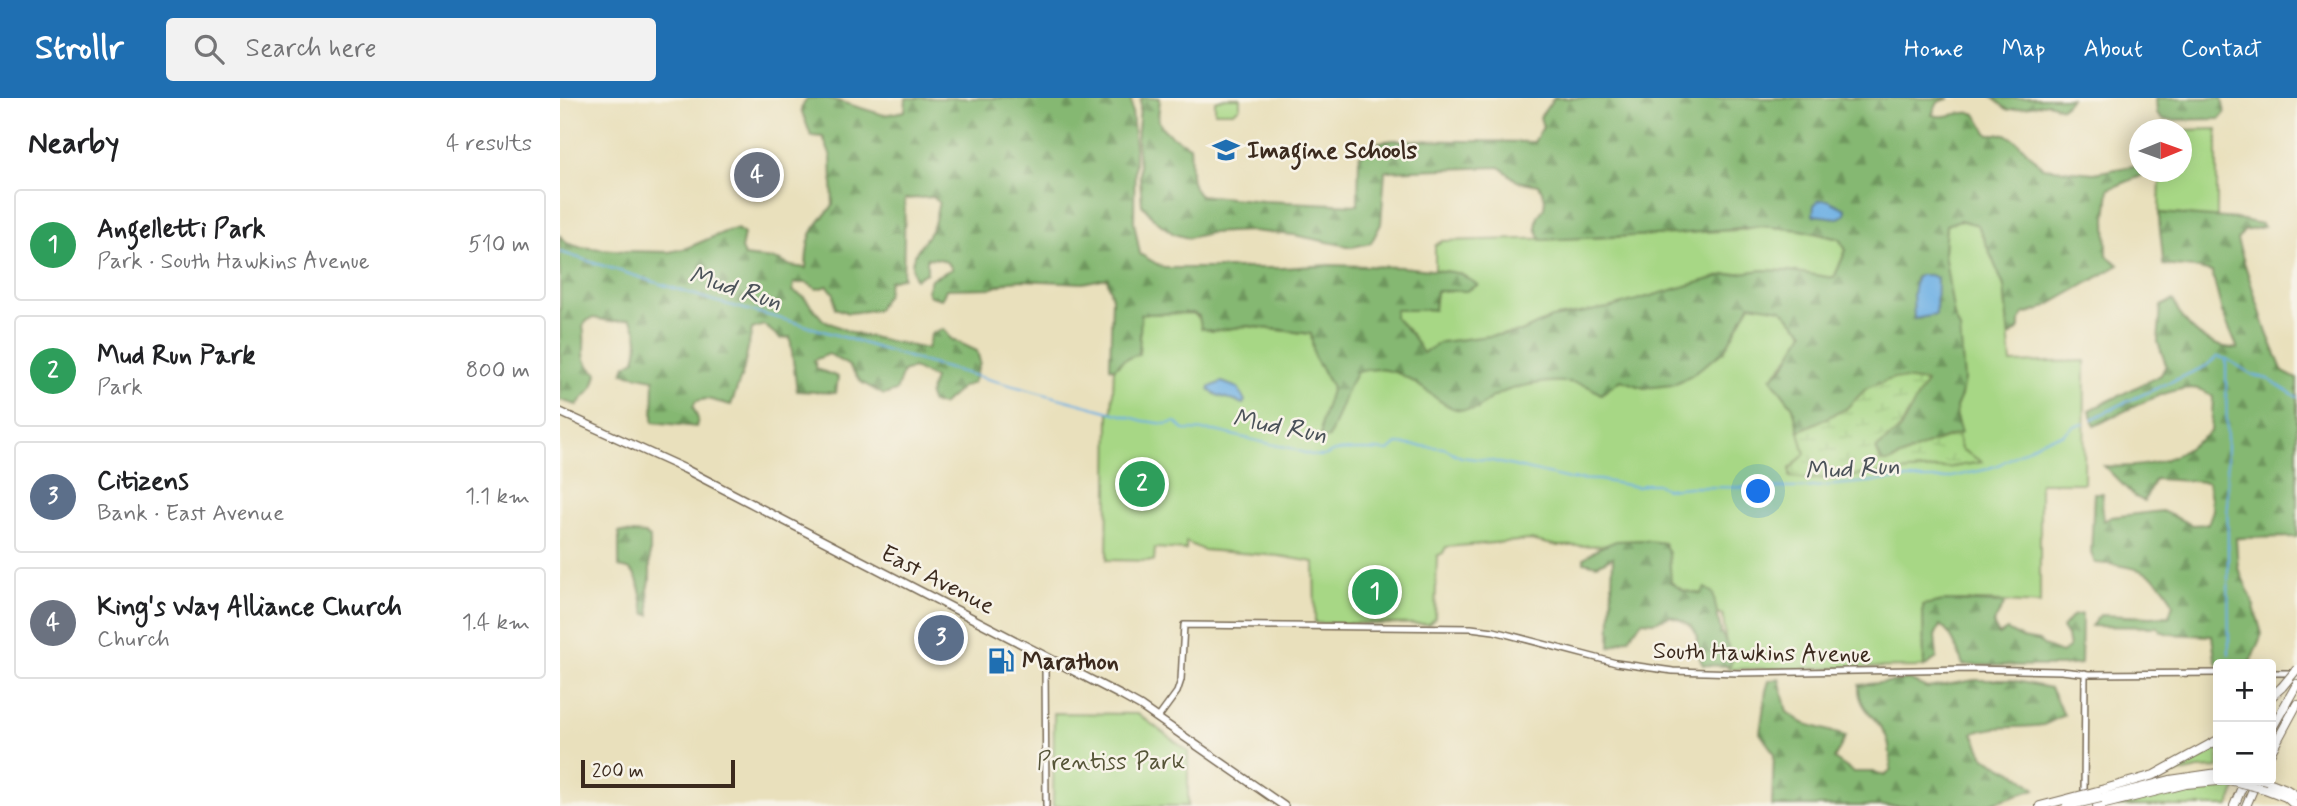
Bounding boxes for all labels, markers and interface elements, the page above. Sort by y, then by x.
search box [166,18,656,81]
text: Strollr [35,27,124,71]
icon: search [190,30,228,68]
text: Search here [246,32,377,66]
text: Home [1904,34,1964,65]
text: Map [2002,34,2046,65]
text: About [2084,34,2143,65]
text: Contact [2181,34,2262,65]
north arrow [2129,119,2192,182]
text: Nearby [28,124,119,163]
text: 4 results [446,129,532,159]
school or university icon: Imagine Schools [1211,135,1241,165]
place label: Imagine Schools [1247,136,1418,170]
pin: 4 [734,149,780,201]
text: Angelletti Park [97,213,265,247]
text: 1 [48,230,58,260]
text: 510 m [468,230,530,260]
text: Park · South Hawkins Avenue [97,247,370,277]
water label: Mud Run [685,259,786,319]
text: Mud Run Park [97,339,256,373]
text: 2 [47,356,59,386]
text: 800 m [466,356,530,386]
text: Park [97,373,143,403]
water label: Mud Run [1230,402,1329,452]
water label: Mud Run [1803,449,1901,489]
pin: 2 [1119,458,1165,510]
text: Citizens [97,465,189,499]
your location [1741,474,1775,508]
text: 3 [48,482,58,512]
text: 1.1 km [465,482,530,512]
text: Bank · East Avenue [97,499,284,529]
street label: East Avenue [875,538,1000,622]
pin: 1 [1352,566,1398,618]
text: King's Way Alliance Church [97,591,402,625]
text: 4 [46,608,60,638]
text: 1.4 km [462,608,530,638]
pin: 3 [918,612,964,664]
text: Church [97,625,170,655]
street label: South Hawkins Avenue [1653,636,1871,671]
fuel station icon: Marathon [986,646,1016,676]
place label: Marathon [1022,647,1119,678]
map controls [2213,659,2276,785]
button: + [2213,659,2276,722]
button: − [2213,722,2276,785]
park label: Prentiss Park [1037,747,1185,778]
scale bar [581,757,735,789]
text: 200 m [592,759,644,784]

